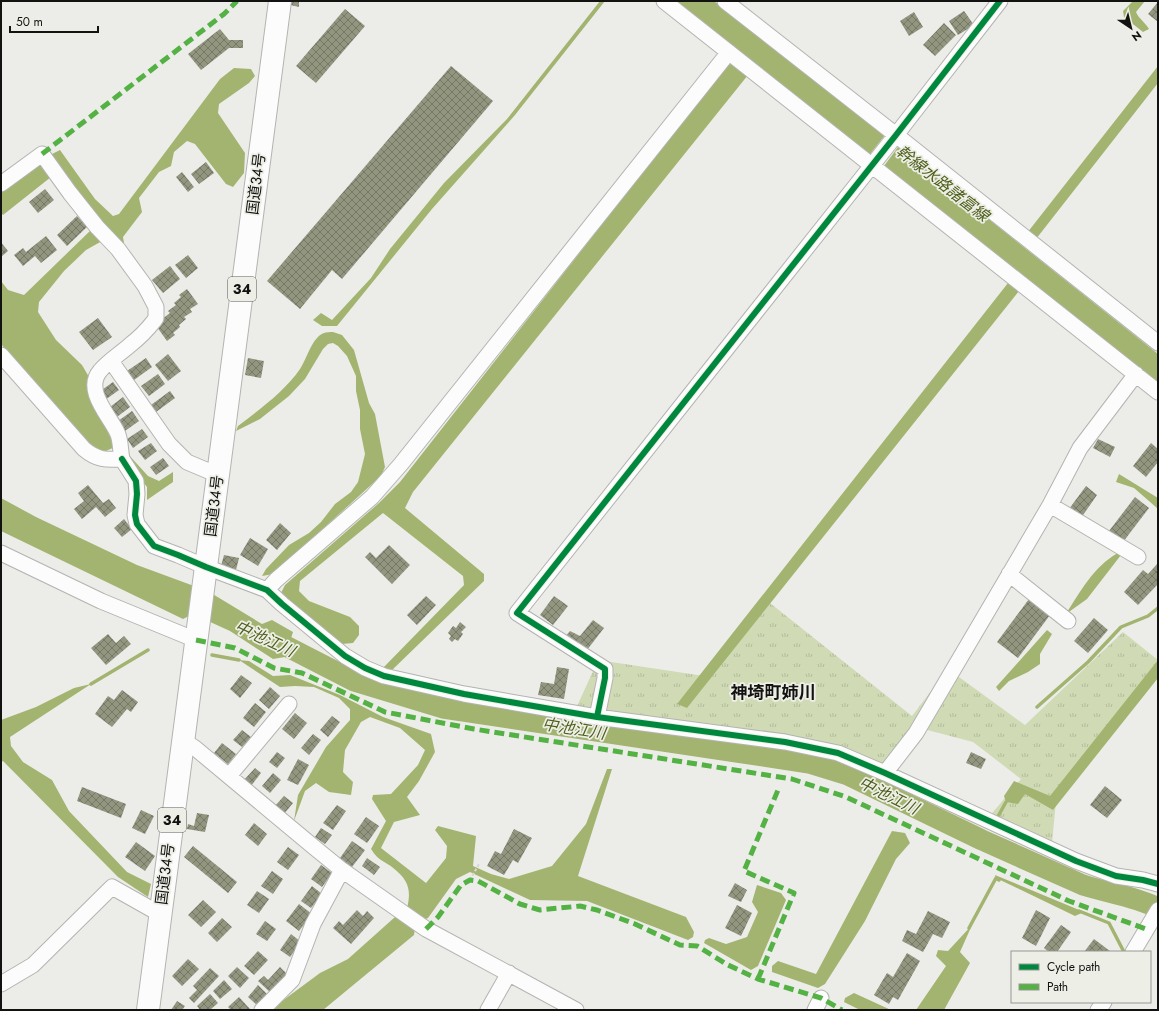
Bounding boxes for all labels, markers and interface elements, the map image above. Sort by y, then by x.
scale bar [10,8,98,34]
north arrow [1111,8,1151,48]
text: 50 m [16,13,43,31]
text: N [1129,27,1145,45]
water label: 幹線水路諸富線 [891,140,995,228]
street label: 国道34号 [241,152,271,216]
road number: 34 [228,277,256,301]
street label: 国道34号 [199,474,229,538]
water label: 中池江川 [231,615,300,663]
district label: 神埼町姉川 [731,680,816,704]
water label: 中池江川 [541,712,609,745]
water label: 中池江川 [855,771,924,821]
road number: 34 [158,808,186,832]
street label: 国道34号 [150,842,180,906]
legend [1011,951,1151,1003]
text: Cycle path [1047,958,1100,976]
text: Path [1047,978,1068,996]

